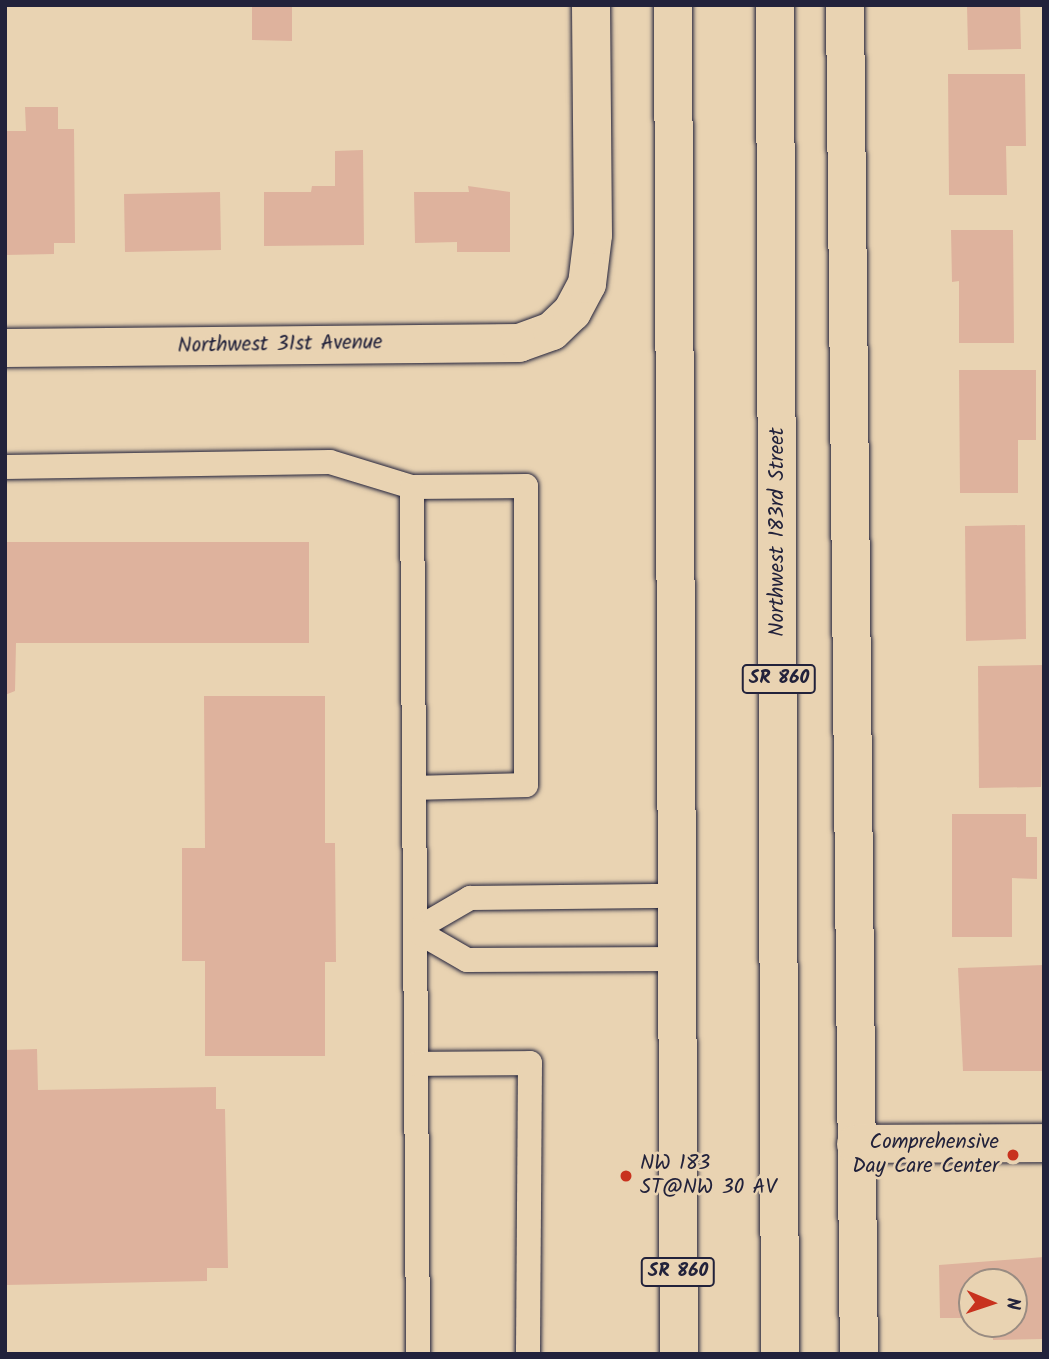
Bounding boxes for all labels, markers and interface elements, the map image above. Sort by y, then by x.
street label: Northwest 31st Avenue [177,331,383,359]
street label: Northwest 183rd Street [765,427,791,637]
road number: SR 860 [740,664,818,694]
place label: Comprehensive Day Care Center [852,1130,999,1180]
marker: Comprehensive Day Care Center [1005,1147,1021,1163]
place label: NW 183 ST@NW 30 AV [640,1151,777,1201]
marker: NW 183 ST@NW 30 AV [618,1168,634,1184]
road number: SR 860 [640,1256,716,1288]
north arrow [958,1268,1028,1338]
text: N [997,1297,1027,1310]

